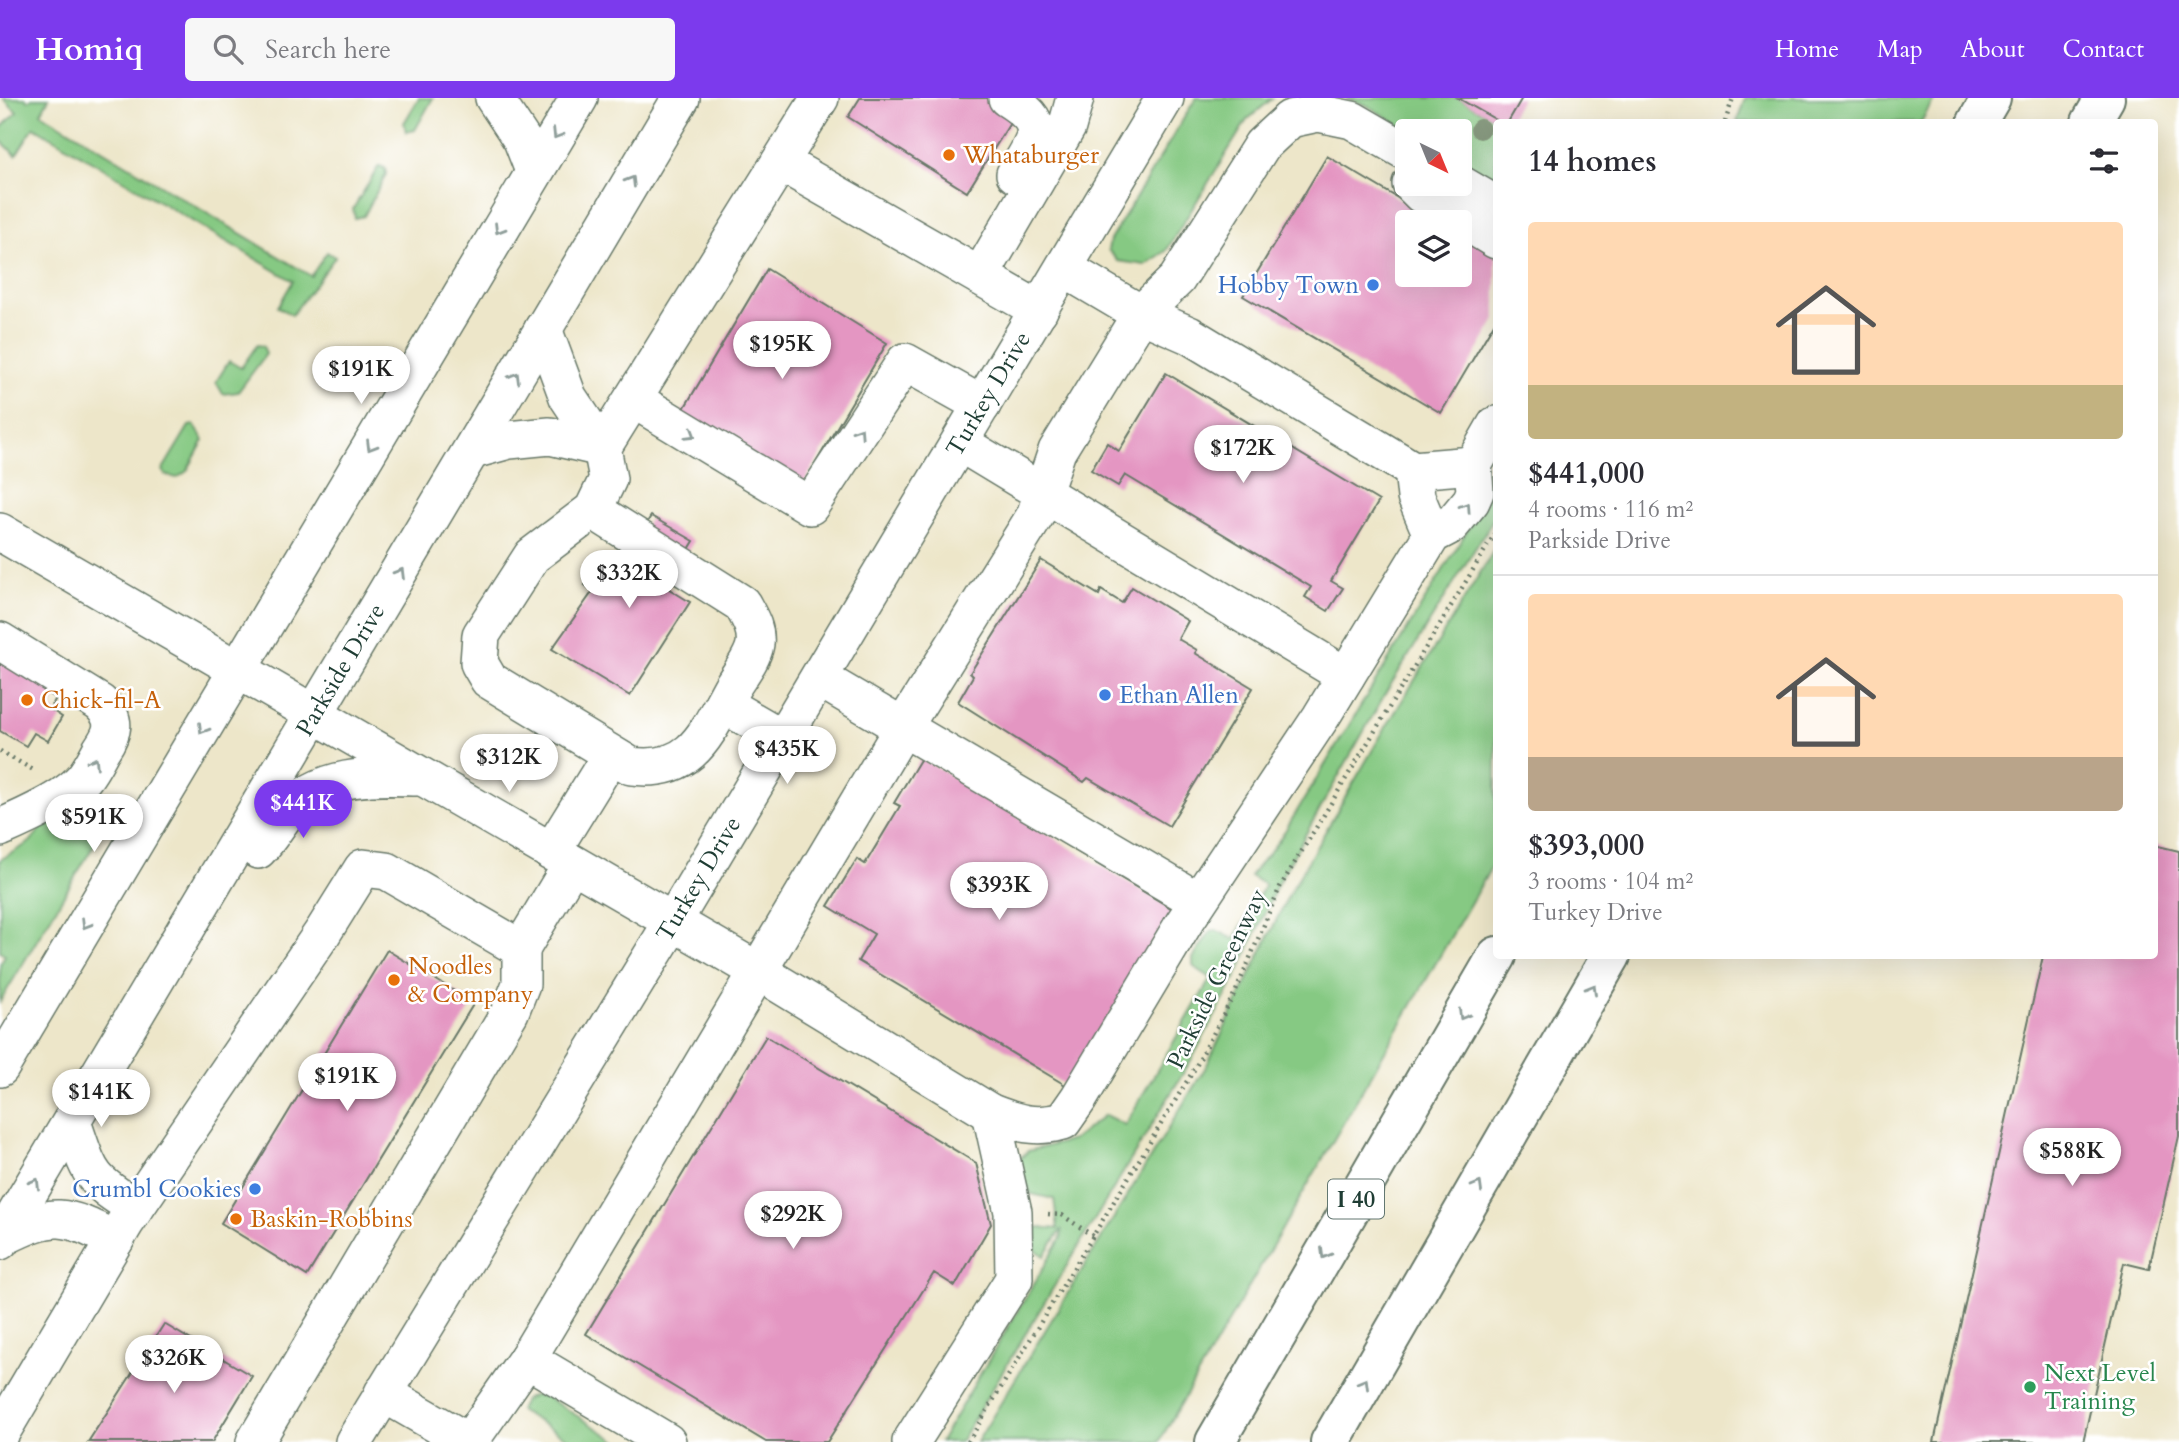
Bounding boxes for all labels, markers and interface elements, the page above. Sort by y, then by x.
search box [185,18,675,81]
text: Homiq [35,27,143,72]
icon: search [209,30,247,68]
text: Search here [265,32,391,67]
text: Home [1775,33,1839,66]
text: Map [1877,33,1923,66]
text: About [1961,33,2025,66]
text: Contact [2063,33,2144,66]
north arrow [1395,119,1472,196]
map controls [1395,119,1472,287]
one-way arrow [552,127,565,140]
place label: Whataburger [962,139,1099,172]
text: 14 homes [1528,141,1657,182]
icon: filters [2085,142,2123,180]
marker: Whataburger [941,147,957,163]
one-way arrow [623,176,636,189]
button: layers [1395,210,1472,287]
one-way arrow [494,222,507,235]
icon: home [1763,267,1889,393]
place label: Hobby Town [1218,269,1359,302]
marker: Hobby Town [1365,277,1381,293]
pin: $195K [733,322,831,381]
street label: Turkey Drive [938,325,1038,463]
text: $195K [749,328,815,359]
pin: $191K [312,346,410,406]
text: $191K [328,353,394,384]
one-way arrow [507,371,520,384]
one-way arrow [684,426,697,439]
one-way arrow [850,426,863,439]
pin: $172K [1194,426,1292,485]
text: $172K [1210,432,1276,463]
one-way arrow [366,439,379,452]
text: $441,000 [1528,453,1644,494]
text: 4 rooms · 116 m² [1528,494,1693,525]
one-way arrow [1458,502,1470,515]
text: Parkside Drive [1528,525,1671,556]
pin: $332K [580,550,678,610]
text: $332K [596,557,662,588]
one-way arrow [392,568,405,581]
street label: Parkside Drive [288,597,393,742]
icon: home [1763,639,1889,765]
place label: Ethan Allen [1119,679,1239,712]
place label: Chick-fil-A [41,684,162,717]
marker: Ethan Allen [1097,687,1113,703]
marker: Chick-fil-A [19,692,35,708]
one-way arrow [199,721,212,734]
pin: $435K [738,726,836,786]
text: $435K [754,733,820,764]
pin: $312K [460,734,558,794]
text: $312K [476,741,542,772]
one-way arrow [86,756,99,769]
pin: $441K [254,780,352,840]
text: $441K [270,787,336,818]
pin: $591K [45,794,143,854]
text: $591K [61,801,127,832]
street label: Turkey Drive [648,810,749,948]
text: $393,000 [1528,825,1644,866]
pin: $393K [950,862,1048,922]
text: 3 rooms · 104 m² [1528,866,1693,897]
text: $393K [966,869,1032,900]
street label: Parkside Greenway [1159,883,1275,1075]
text: Turkey Drive [1528,897,1663,928]
one-way arrow [82,917,95,930]
place label: Noodles & Company [408,950,534,1011]
marker: Noodles & Company [386,972,402,988]
one-way arrow [1584,984,1597,997]
one-way arrow [1458,1007,1471,1020]
pin: $191K [298,1054,396,1113]
text: $191K [314,1060,380,1091]
pin: $141K [52,1070,150,1129]
text: $141K [68,1076,134,1107]
pin: $588K [2023,1128,2121,1188]
text: $588K [2039,1135,2105,1166]
place label: Crumbl Cookies [72,1173,241,1206]
one-way arrow [27,1178,40,1191]
road number: I 40 [1328,1180,1384,1218]
marker: Crumbl Cookies [247,1181,263,1197]
one-way arrow [1470,1181,1483,1193]
pin: $292K [744,1192,842,1251]
text: $292K [760,1198,826,1229]
place label: Baskin-Robbins [250,1203,412,1236]
marker: Baskin-Robbins [228,1211,244,1227]
one-way arrow [1320,1246,1333,1259]
pin: $326K [125,1336,223,1395]
text: $326K [141,1342,207,1373]
place label: Next Level Training [2044,1357,2156,1418]
one-way arrow [1356,1378,1369,1390]
marker: Next Level Training [2022,1379,2038,1395]

